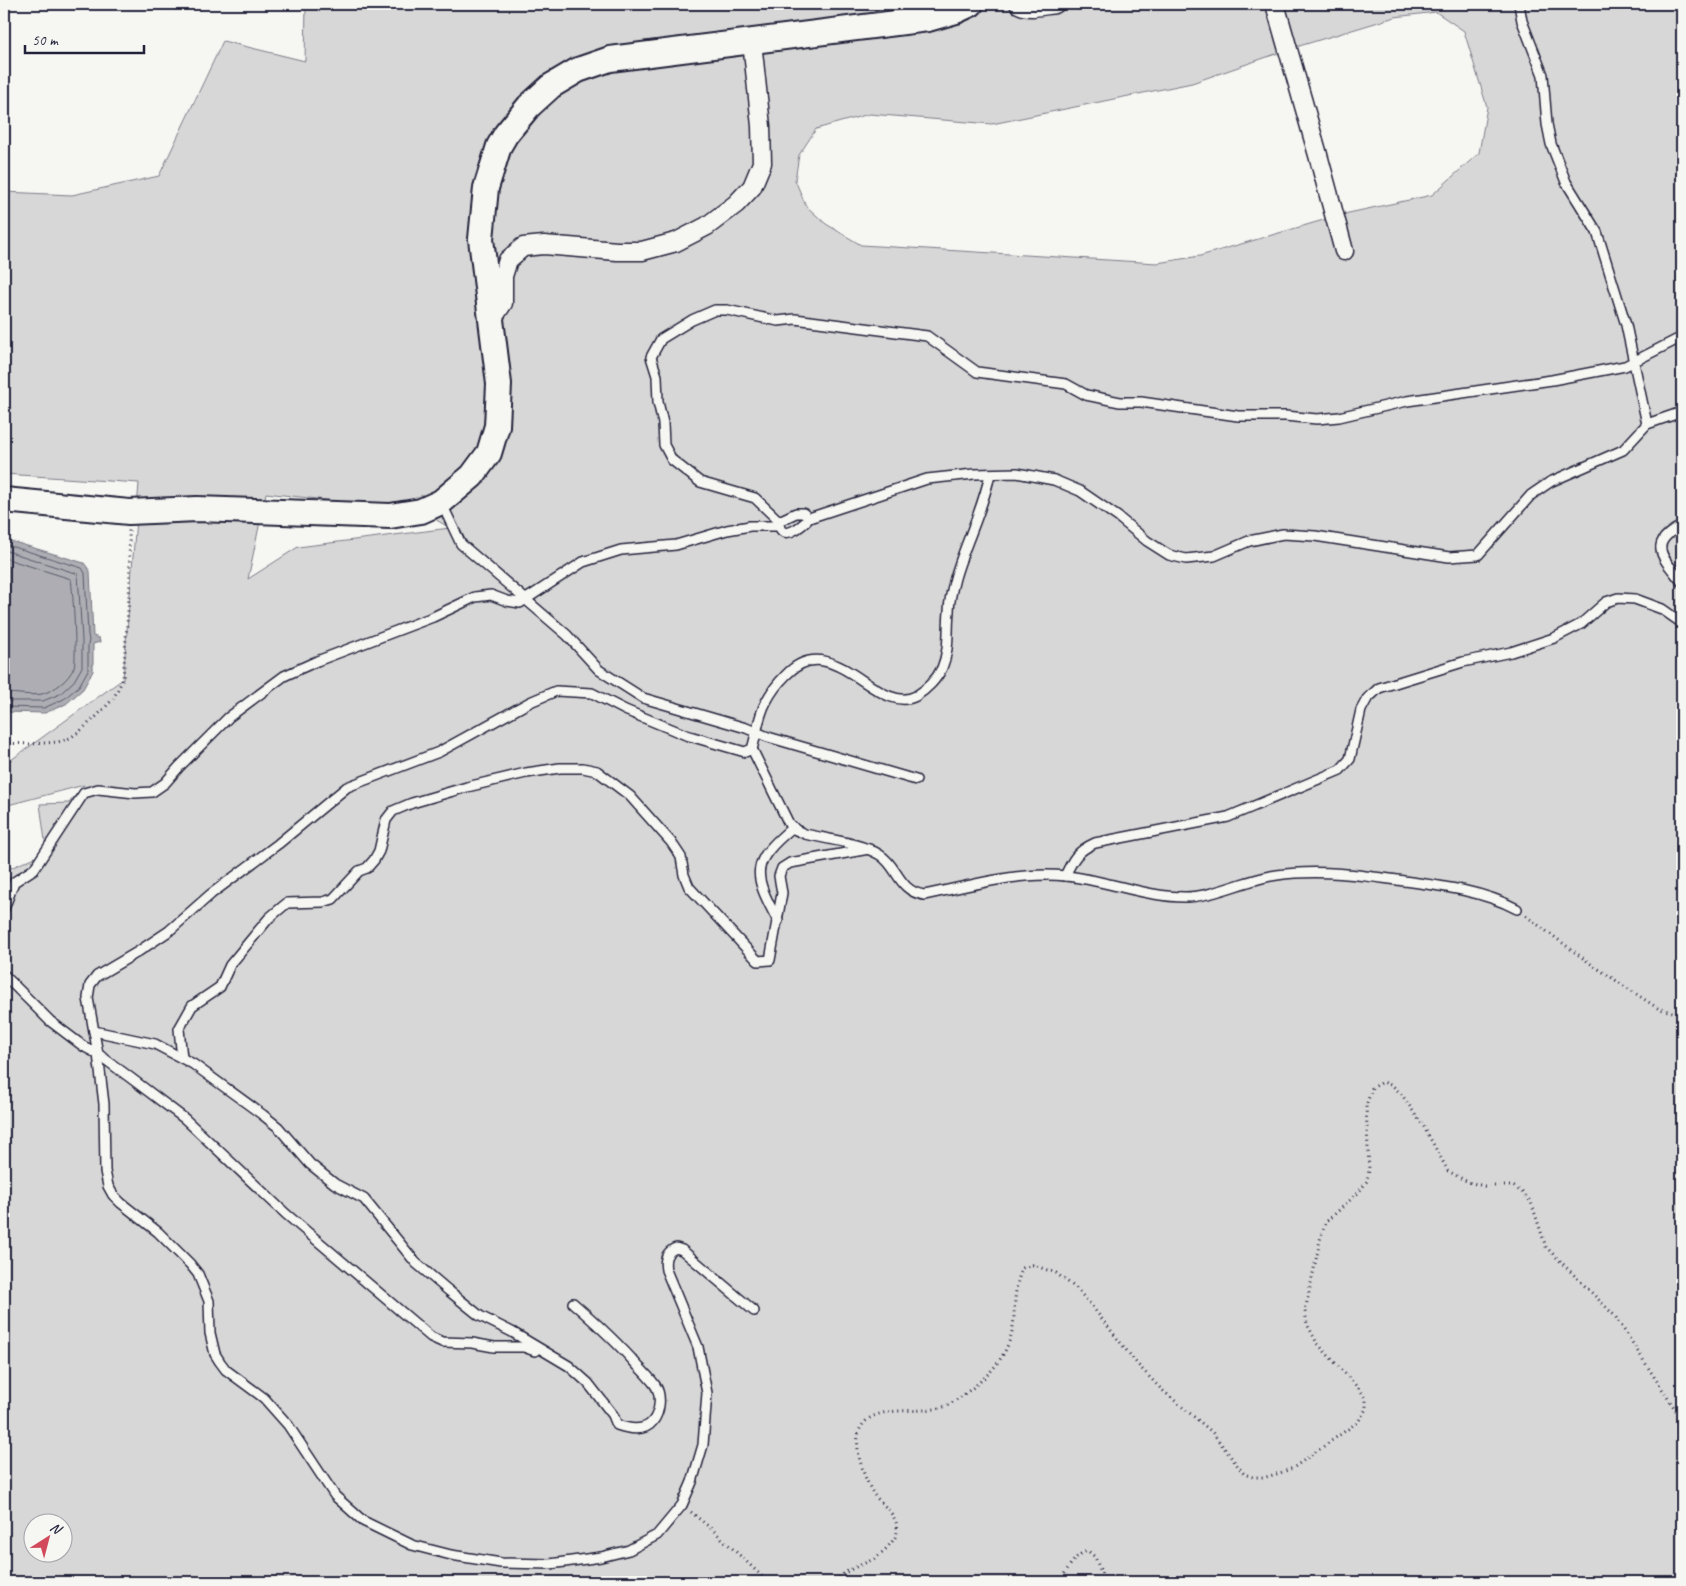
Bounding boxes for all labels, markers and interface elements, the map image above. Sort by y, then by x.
scale bar [25,22,144,54]
text: 50 m [32,31,59,50]
north arrow [22,1514,72,1564]
text: N [47,1518,66,1539]

